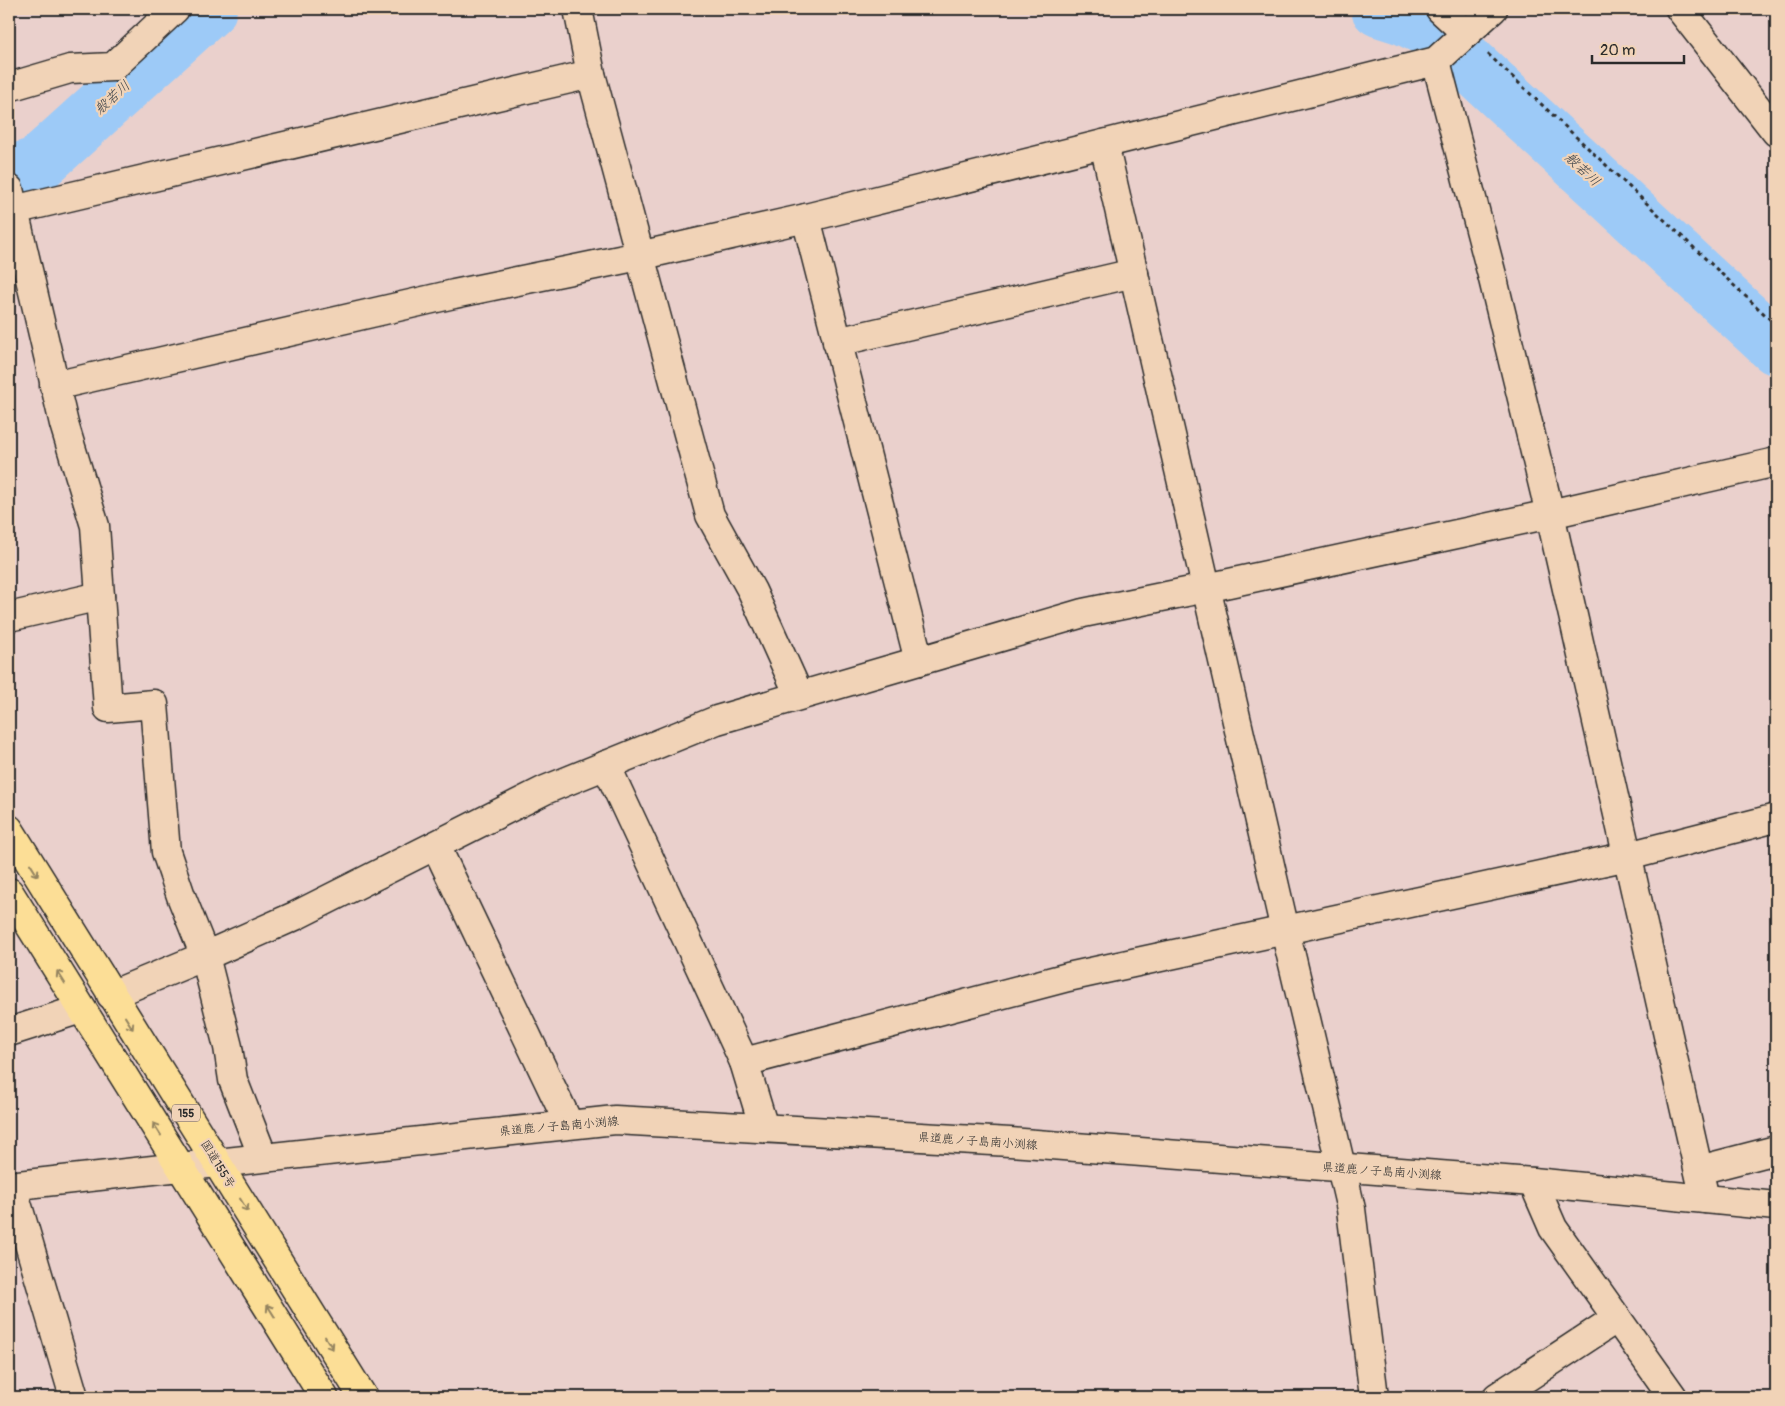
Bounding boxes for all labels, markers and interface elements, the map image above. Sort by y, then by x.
scale bar [1592,32,1685,64]
text: 20 m [1600,41,1635,60]
water label: 般若川 [91,77,134,118]
water label: 般若川 [1562,149,1604,190]
one-way arrow [30,863,40,877]
one-way arrow [56,970,66,984]
one-way arrow [124,1016,134,1030]
road number: 155 [172,1104,200,1122]
street label: 県道鹿ノ子島南小渕線 [499,1114,619,1139]
one-way arrow [151,1122,162,1136]
street label: 県道鹿ノ子島南小渕線 [918,1130,1038,1153]
street label: 国道155号 [197,1138,238,1191]
street label: 県道鹿ノ子島南小渕線 [1322,1160,1442,1183]
one-way arrow [239,1198,249,1212]
one-way arrow [265,1305,275,1319]
one-way arrow [325,1336,335,1350]

